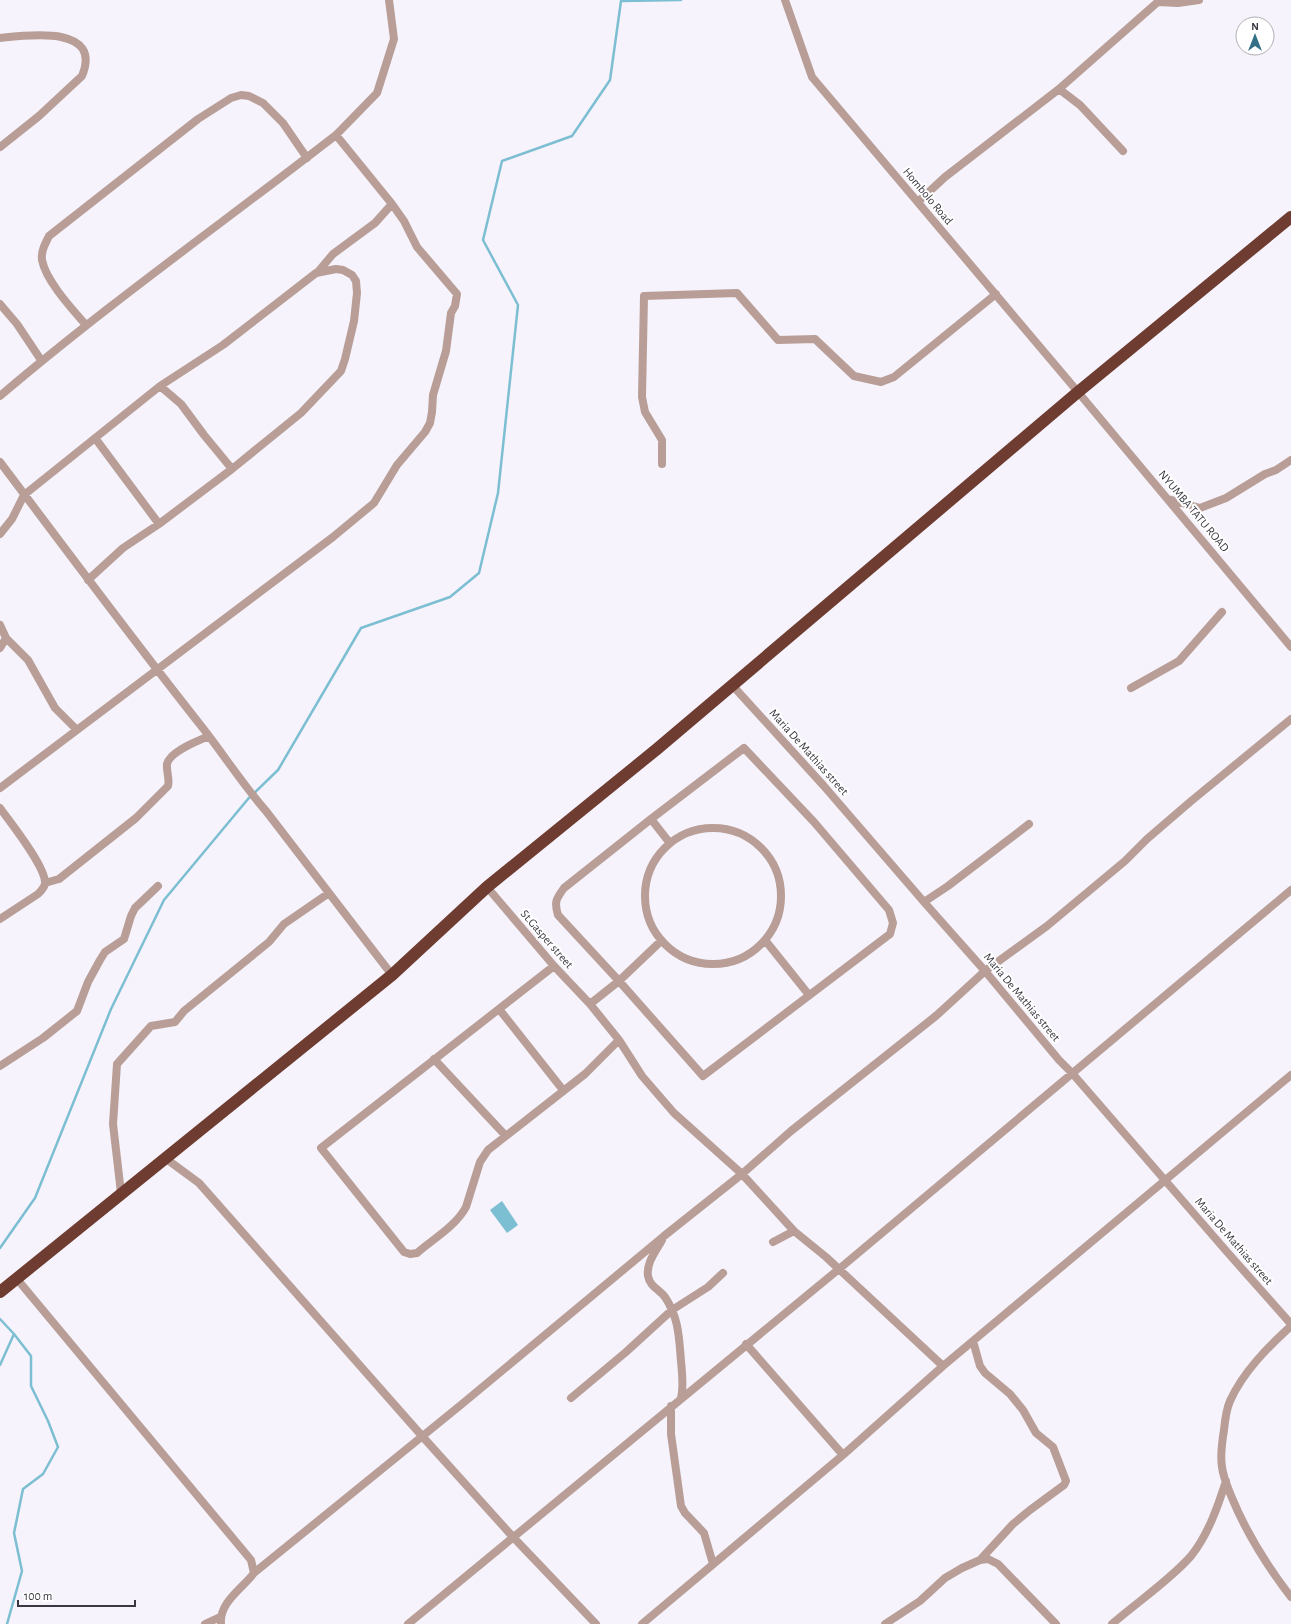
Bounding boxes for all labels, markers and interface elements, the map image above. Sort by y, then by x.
north arrow [1235,16,1275,56]
text: N [1251,21,1259,32]
street label: Hombolo Road [901,165,955,227]
street label: NYUMBA TATU ROAD [1156,468,1232,554]
street label: Maria De Mathias street [767,707,851,797]
street label: St.Gasper street [519,908,576,971]
street label: Maria De Mathias street [982,951,1062,1044]
street label: Maria De Mathias street [1193,1195,1275,1287]
scale bar [18,1582,135,1608]
text: 100 m [24,1590,52,1602]

